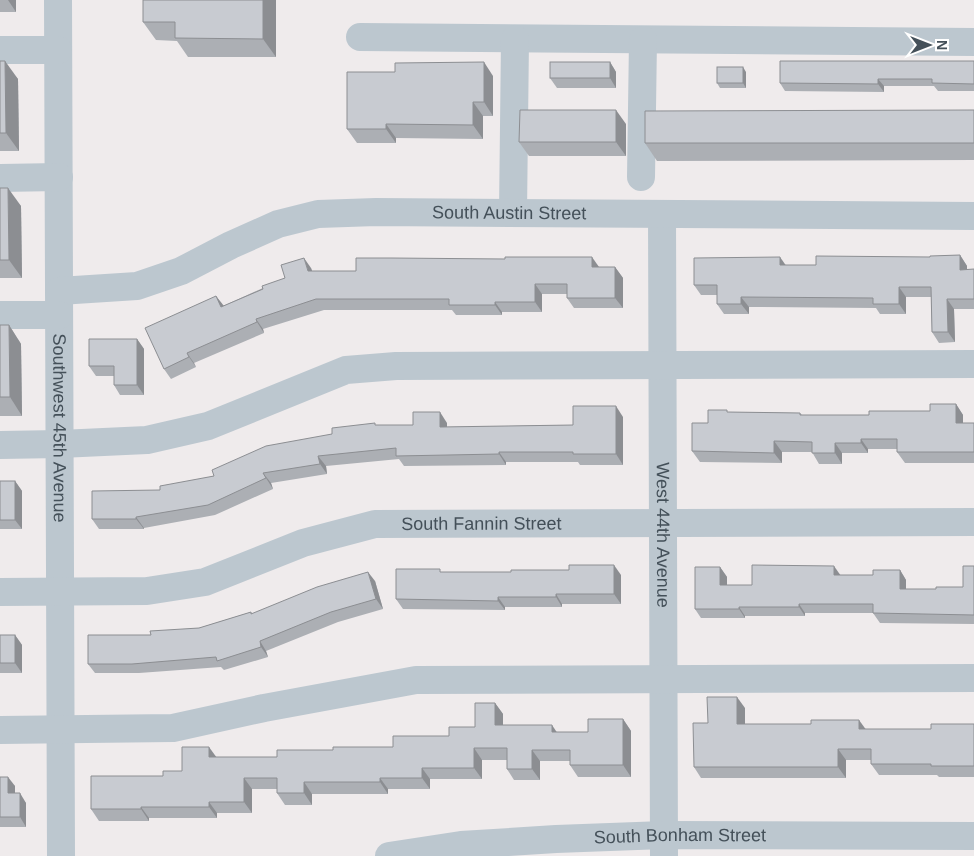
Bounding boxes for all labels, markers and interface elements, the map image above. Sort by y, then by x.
north arrow [904,20,954,70]
text: N [934,40,950,50]
street label: South Austin Street [432,202,586,223]
street label: Southwest 45th Avenue [49,333,70,523]
street label: West 44th Avenue [653,462,673,608]
street label: South Fannin Street [401,513,562,534]
street label: South Bonham Street [593,825,766,848]

